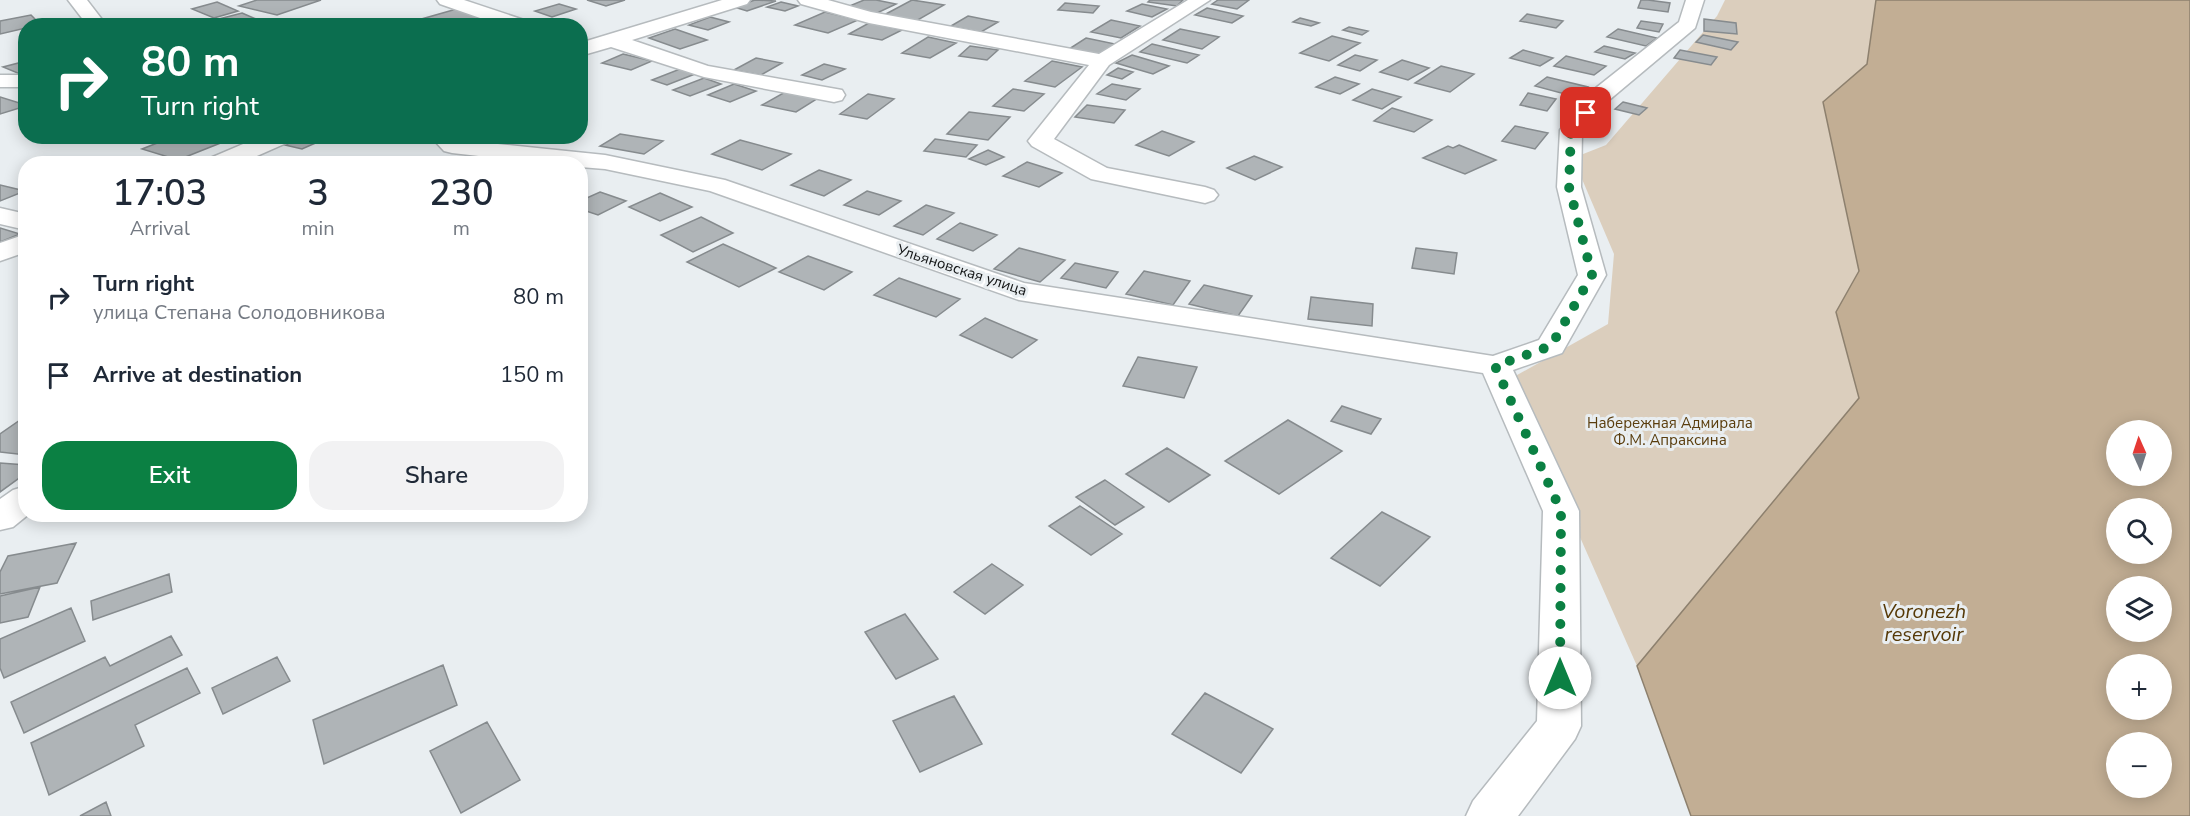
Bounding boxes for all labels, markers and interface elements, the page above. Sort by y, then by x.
text: 80 m [141,34,240,91]
icon: right [42,42,120,120]
pin [1560,87,1611,138]
text: Turn right [141,88,259,125]
icon: arrive [1569,96,1602,129]
text: 17:03 [112,169,207,218]
text: 3 [307,169,329,218]
text: 230 [429,169,494,218]
text: Arrival [130,215,190,242]
text: min [302,215,335,242]
text: m [453,215,470,242]
street label: Ульяновская улица [893,239,1030,300]
text: Turn right [93,269,194,299]
icon: right [42,281,75,314]
text: 80 m [513,282,564,312]
text: улица Степана Солодовникова [93,299,385,326]
icon: arrive [42,359,75,392]
text: Arrive at destination [93,360,302,390]
text: 150 m [500,360,564,390]
park label: Набережная Адмирала Ф.М. Апраксина [1587,413,1753,450]
north arrow [2106,420,2172,486]
map controls [2106,420,2172,798]
button: Exit [42,441,297,510]
button: Share [309,441,564,510]
button: search [2106,498,2172,564]
button: layers [2106,576,2172,642]
water label: Voronezh reservoir [1882,598,1966,648]
position arrow [1528,646,1592,710]
button: + [2106,654,2172,720]
button: − [2106,732,2172,798]

